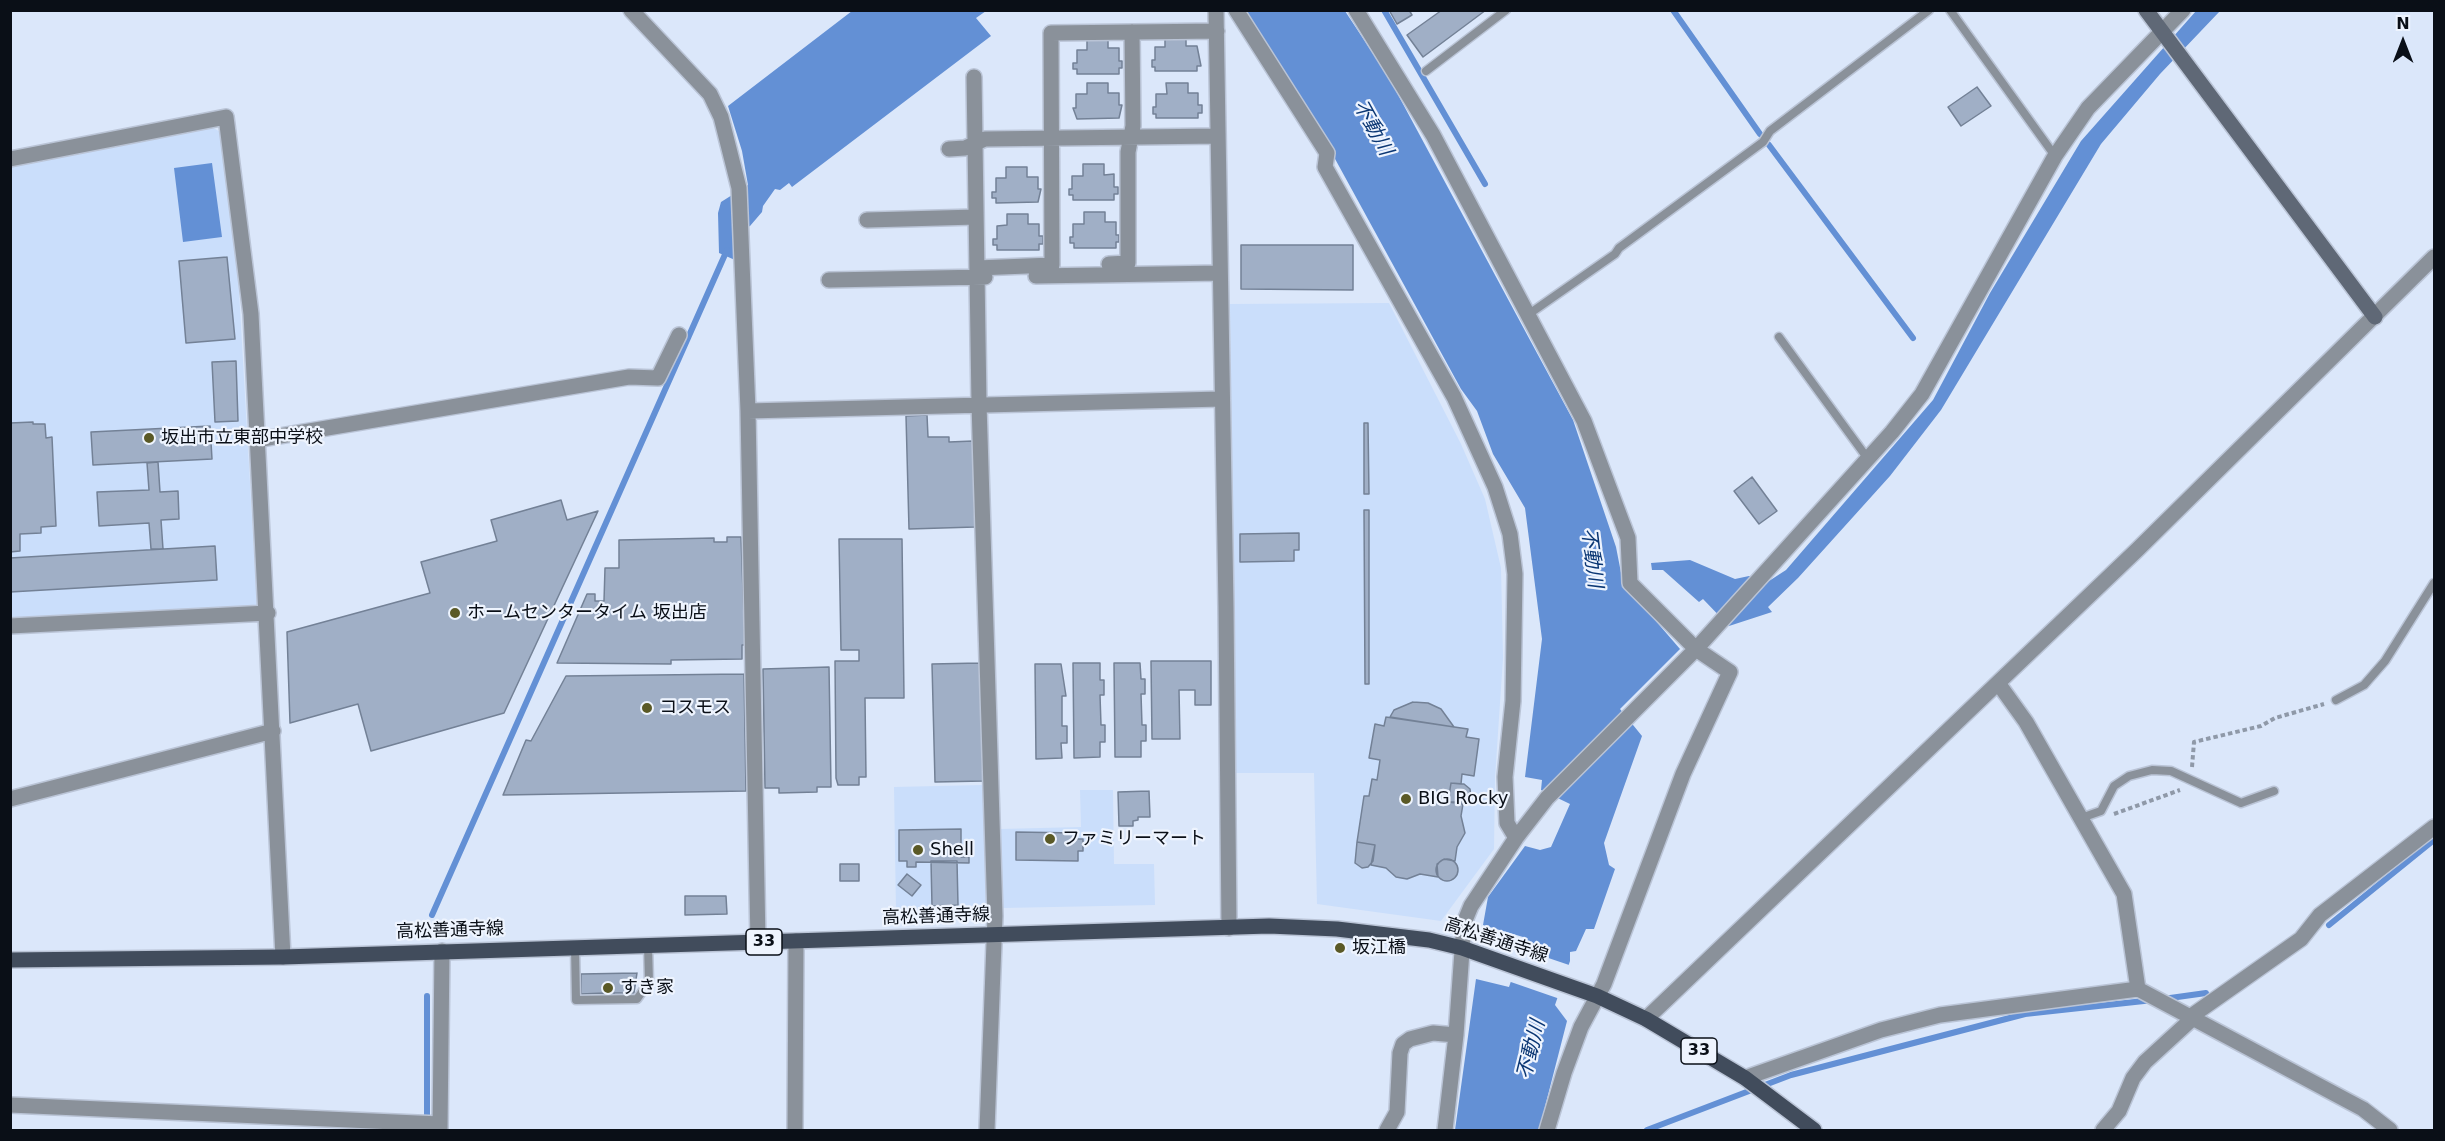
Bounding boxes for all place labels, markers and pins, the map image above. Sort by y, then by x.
place label: 坂出市立東部中学校 [161,427,323,449]
marker: 坂出市立東部中学校 [142,431,156,445]
place label: ホームセンタータイム 坂出店 [467,602,707,624]
marker: ホームセンタータイム 坂出店 [448,606,462,620]
place label: コスモス [659,697,731,719]
marker: コスモス [640,701,654,715]
place label: BIG Rocky [1418,788,1508,810]
marker: BIG Rocky [1399,792,1413,806]
place label: ファミリーマート [1062,828,1206,850]
marker: ファミリーマート [1043,832,1057,846]
place label: Shell [930,839,974,861]
marker: Shell [911,843,925,857]
place label: 坂江橋 [1352,937,1406,959]
marker: 坂江橋 [1333,941,1347,955]
place label: すき家 [620,977,674,999]
marker: すき家 [601,981,615,995]

